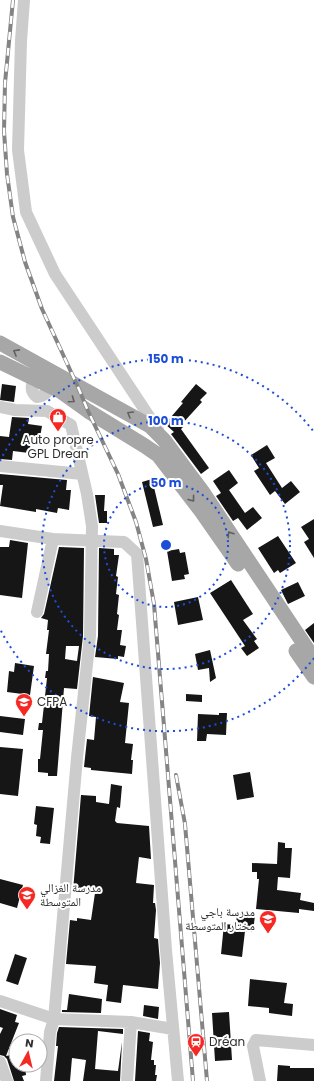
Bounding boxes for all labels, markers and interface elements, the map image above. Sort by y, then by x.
one-way arrow [13,349,20,356]
text: 150 m [148,350,184,367]
one-way arrow [67,395,74,402]
shop icon: Auto propre GPL Drean [48,407,68,432]
one-way arrow [127,412,134,419]
text: 100 m [148,412,184,429]
place label: Auto propre GPL Drean [22,431,94,462]
text: 50 m [151,474,182,491]
one-way arrow [187,495,195,502]
one-way arrow [228,531,235,538]
centre of rings [159,538,173,552]
school or university icon: CFPA [14,692,34,717]
place label: CFPA [37,693,67,710]
place label: مدرسة الغزالي المتوسطة [40,879,101,910]
school or university icon: مدرسة الغزالي المتوسطة [17,885,37,910]
place label: مدرسة باجي مختار المتوسطة [185,903,255,934]
school or university icon: مدرسة باجي مختار المتوسطة [258,909,278,934]
station icon: Dréan [186,1032,206,1057]
north arrow [8,1033,48,1073]
place label: Dréan [209,1033,245,1050]
text: N [24,1035,35,1052]

